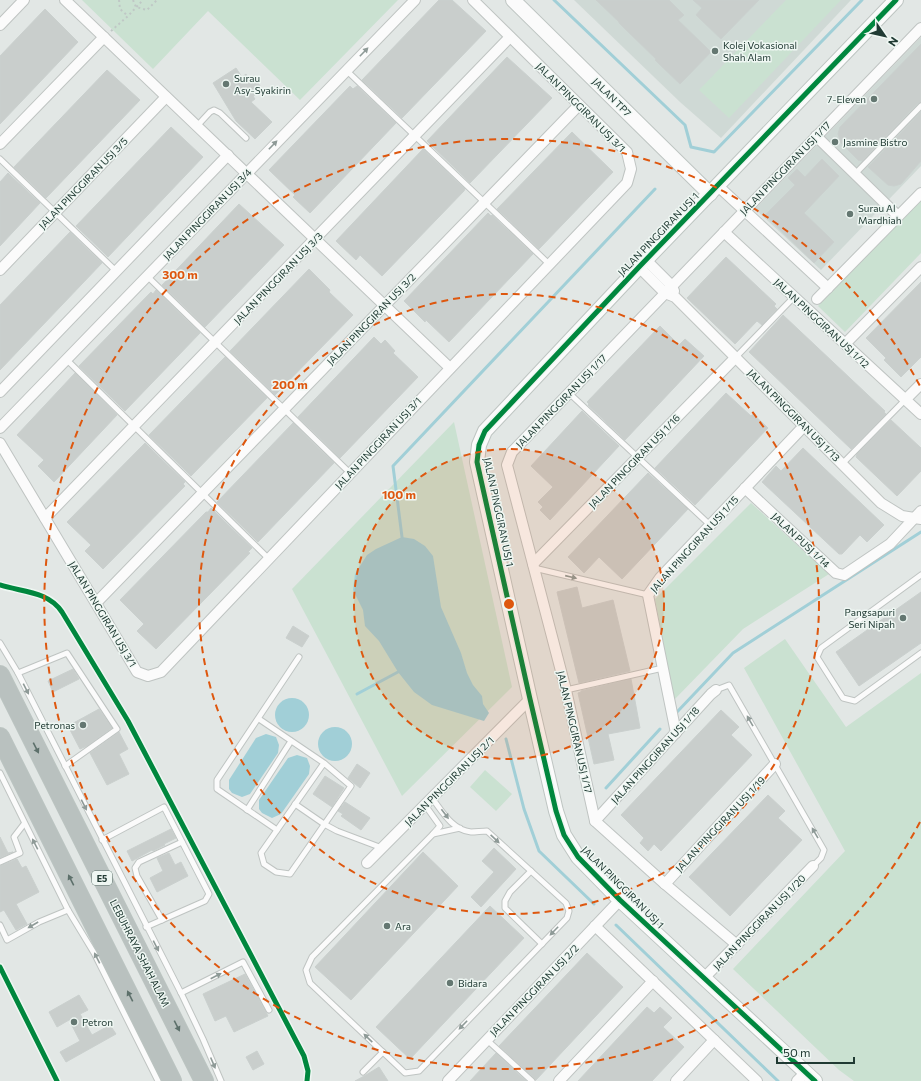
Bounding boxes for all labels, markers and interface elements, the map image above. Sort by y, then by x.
north arrow [865,16,905,56]
text: N [886,35,901,49]
place label: Kolej Vokasional Shah Alam [723,39,797,63]
marker: Kolej Vokasional Shah Alam [710,46,720,56]
one-way arrow [359,47,369,57]
street label: JALAN PINGGIRAN USJ 3/1 [534,60,628,154]
place label: Surau Asy-Syakirin [234,72,291,96]
street label: JALAN TP7 [590,75,634,119]
marker: Surau Asy-Syakirin [221,79,231,89]
place label: 7-Eleven [827,93,866,105]
marker: 7-Eleven [869,94,879,104]
street label: JALAN PINGGIRAN USJ 1/17 [737,119,833,217]
street label: JALAN PINGGIRAN USJ 3/5 [36,135,130,231]
place label: Jasmine Bistro [843,136,907,148]
marker: Jasmine Bistro [830,137,840,147]
one-way arrow [269,140,278,150]
street label: JALAN PINGGIRAN USJ 3/4 [160,166,254,262]
street label: JALAN PINGGIRAN USJ 1 [615,190,701,278]
place label: Surau Al Mardhiah [858,202,902,226]
marker: Surau Al Mardhiah [845,209,855,219]
street label: JALAN PINGGIRAN USJ 3/3 [231,230,325,326]
text: 300 m [162,267,198,281]
street label: JALAN PINGGIRAN USJ 3/2 [324,270,418,367]
street label: JALAN PINGGIRAN USJ 1/12 [772,276,872,371]
street label: JALAN PINGGIRAN USJ 1/17 [513,352,609,450]
street label: JALAN PINGGIRAN USJ 1/13 [745,366,843,464]
text: 200 m [272,377,308,391]
street label: JALAN PINGGIRAN USJ 3/1 [332,395,424,491]
street label: JALAN PINGGIRAN USJ 1/16 [586,411,682,511]
street label: JALAN PINGGIRAN USJ 1 [482,456,516,568]
text: 100 m [382,487,416,501]
street label: JALAN PINGGIRAN USJ 1/15 [647,493,741,595]
street label: JALAN PUSJ 1/14 [769,510,833,570]
street label: JALAN PINGGIRAN USJ 3/1 [67,559,139,669]
one-way arrow [565,574,578,580]
centre of rings [502,597,516,611]
place label: Pangsapuri Seri Nipah [844,606,895,630]
marker: Pangsapuri Seri Nipah [898,613,908,623]
street label: JALAN PINGGIRAN USJ 1/17 [555,670,595,794]
one-way arrow [23,683,29,695]
street label: JALAN PINGGIRAN USJ 1/18 [608,704,702,806]
one-way arrow [746,715,753,727]
place label: Petronas [34,719,75,731]
marker: Petronas [78,720,88,730]
street label: JALAN PINGGIRAN USJ 2/1 [402,734,496,828]
one-way arrow [33,742,40,753]
street label: JALAN PINGGIRAN USJ 1/19 [673,774,767,874]
one-way arrow [81,799,88,811]
one-way arrow [440,809,449,820]
one-way arrow [811,828,818,839]
one-way arrow [490,834,501,843]
one-way arrow [31,838,38,850]
street label: JALAN PINGGIRAN USJ 1 [579,843,667,931]
road number: E5 [92,871,112,885]
street label: JALAN PINGGIRAN USJ 1/20 [710,872,808,972]
one-way arrow [68,874,74,886]
street label: LEBUHRAYA SHAH ALAM [108,897,172,1009]
place label: Ara [395,920,411,932]
marker: Ara [382,921,392,931]
one-way arrow [27,922,39,929]
one-way arrow [549,926,558,936]
one-way arrow [153,940,160,952]
street label: JALAN PINGGIRAN USJ 2/2 [487,941,581,1038]
one-way arrow [93,953,100,964]
one-way arrow [210,972,221,979]
place label: Bidara [458,977,487,989]
marker: Bidara [445,978,455,988]
one-way arrow [126,990,133,1002]
place label: Petron [82,1016,113,1028]
marker: Petron [69,1017,79,1027]
one-way arrow [173,1020,180,1032]
one-way arrow [459,1020,468,1030]
one-way arrow [363,1033,373,1042]
scale bar [777,1039,854,1065]
text: 50 m [783,1045,811,1059]
one-way arrow [211,1057,217,1069]

